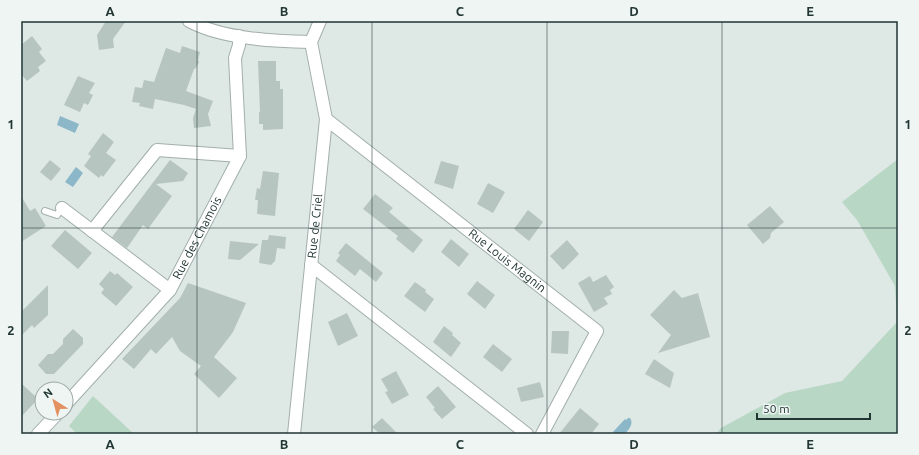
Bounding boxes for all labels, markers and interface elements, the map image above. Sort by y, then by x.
text: A [105,4,115,18]
text: B [280,4,289,18]
text: C [456,4,465,18]
text: D [629,4,639,18]
text: E [806,4,814,18]
text: 1 [7,117,15,131]
text: 1 [904,117,912,131]
street label: Rue de Criel [305,193,324,259]
street label: Rue des Chamois [170,194,224,281]
street label: Rue Louis Magnin [466,226,549,295]
text: 2 [7,323,15,337]
text: 2 [904,323,912,337]
north arrow [34,381,74,421]
text: N [41,386,55,400]
scale bar [757,395,870,421]
text: 50 m [763,402,790,415]
text: A [105,437,115,451]
text: B [280,437,289,451]
text: C [456,437,465,451]
text: D [629,437,639,451]
text: E [806,437,814,451]

